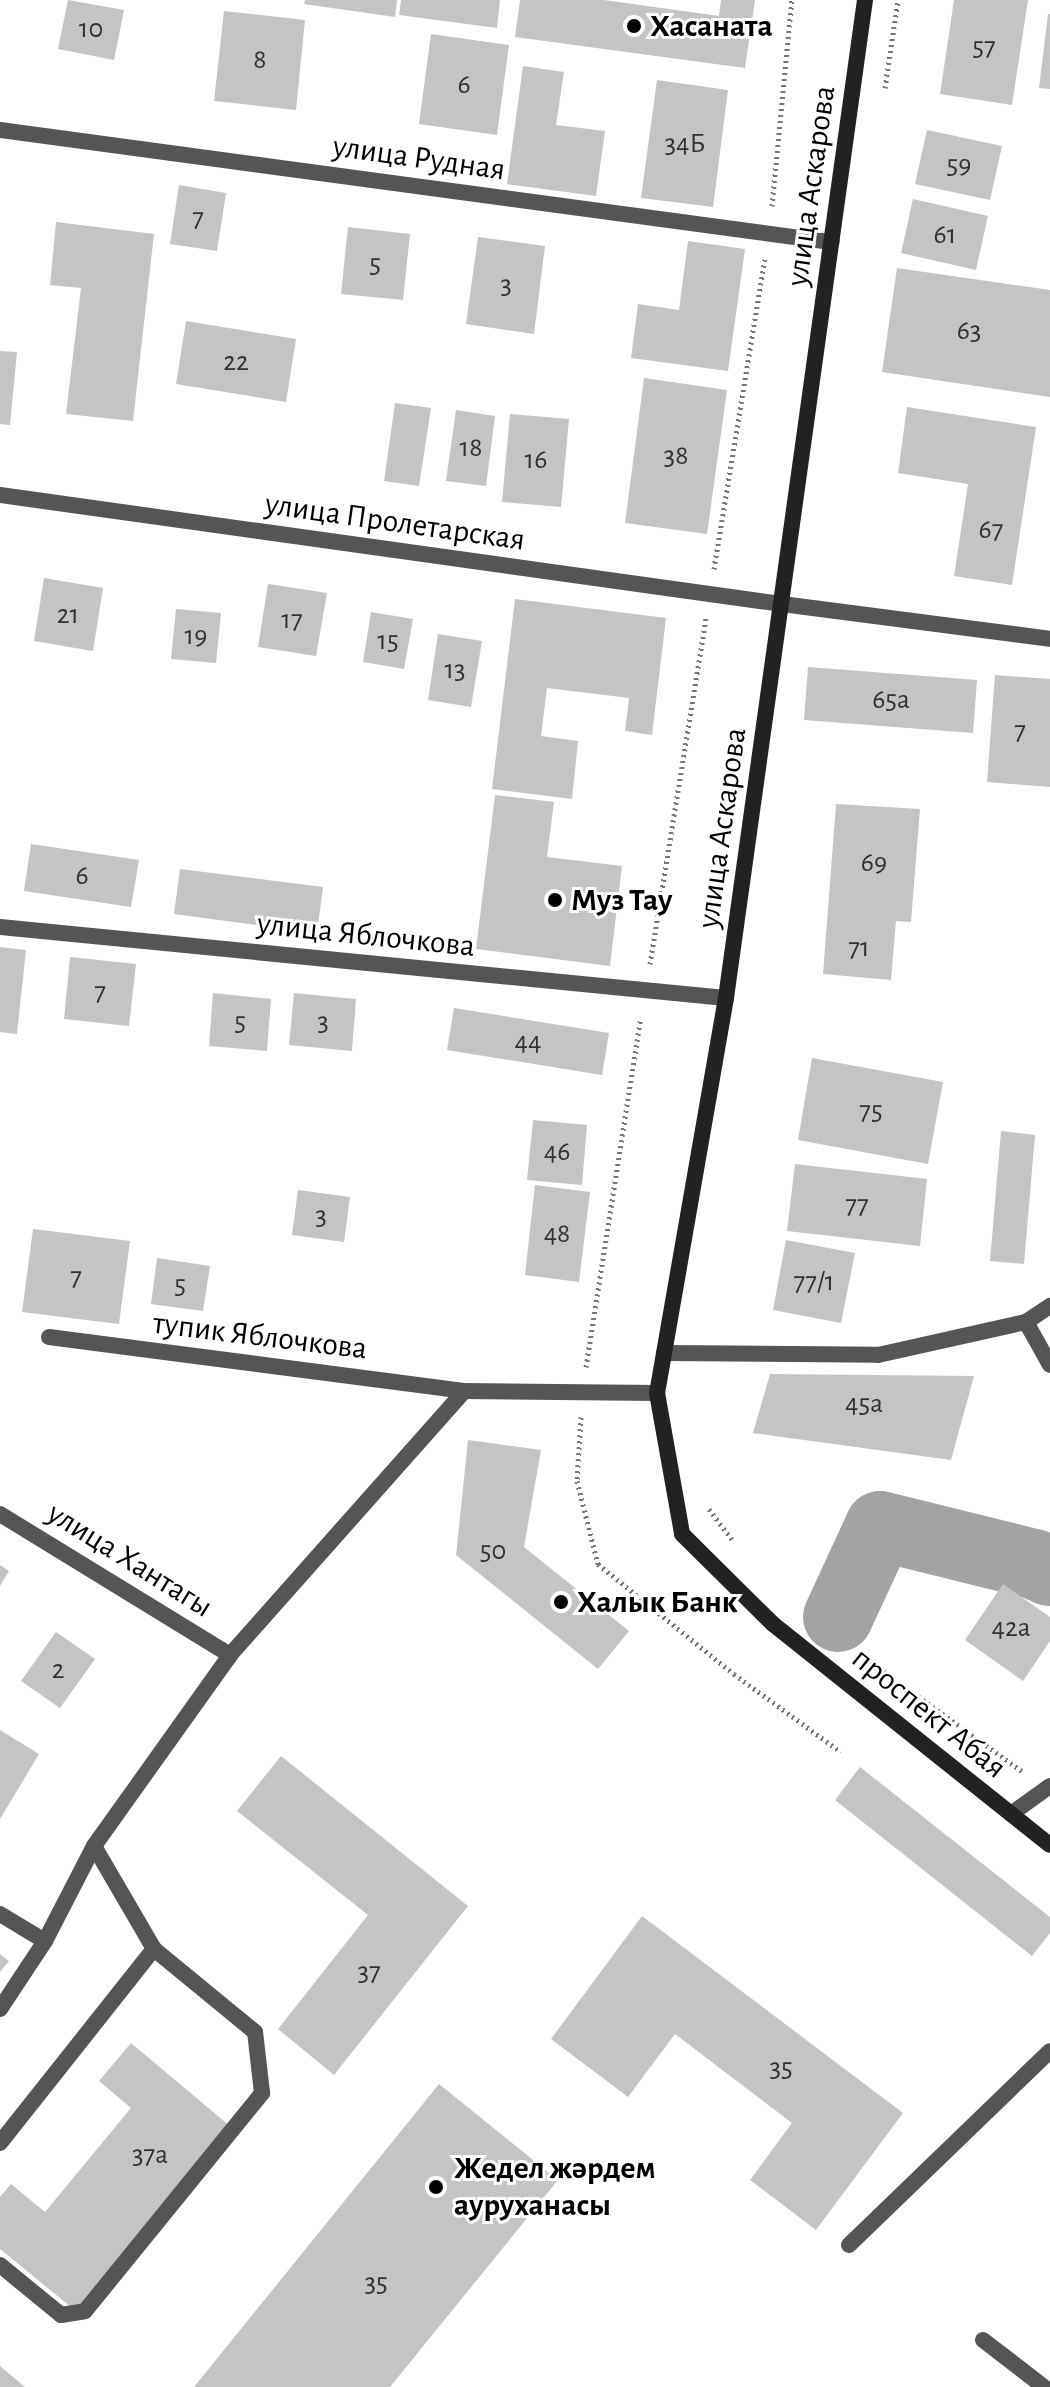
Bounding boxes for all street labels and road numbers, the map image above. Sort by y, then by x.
street label: улица Аскарова [778,83,844,289]
street label: улица Рудная [330,127,508,189]
street label: улица Пролетарская [263,485,527,559]
street label: улица Аскарова [689,725,755,931]
street label: улица Яблочкова [255,904,477,966]
street label: тупик Яблочкова [151,1304,369,1368]
street label: улица Хантагы [40,1494,220,1626]
street label: проспект Абая [844,1639,1014,1787]

